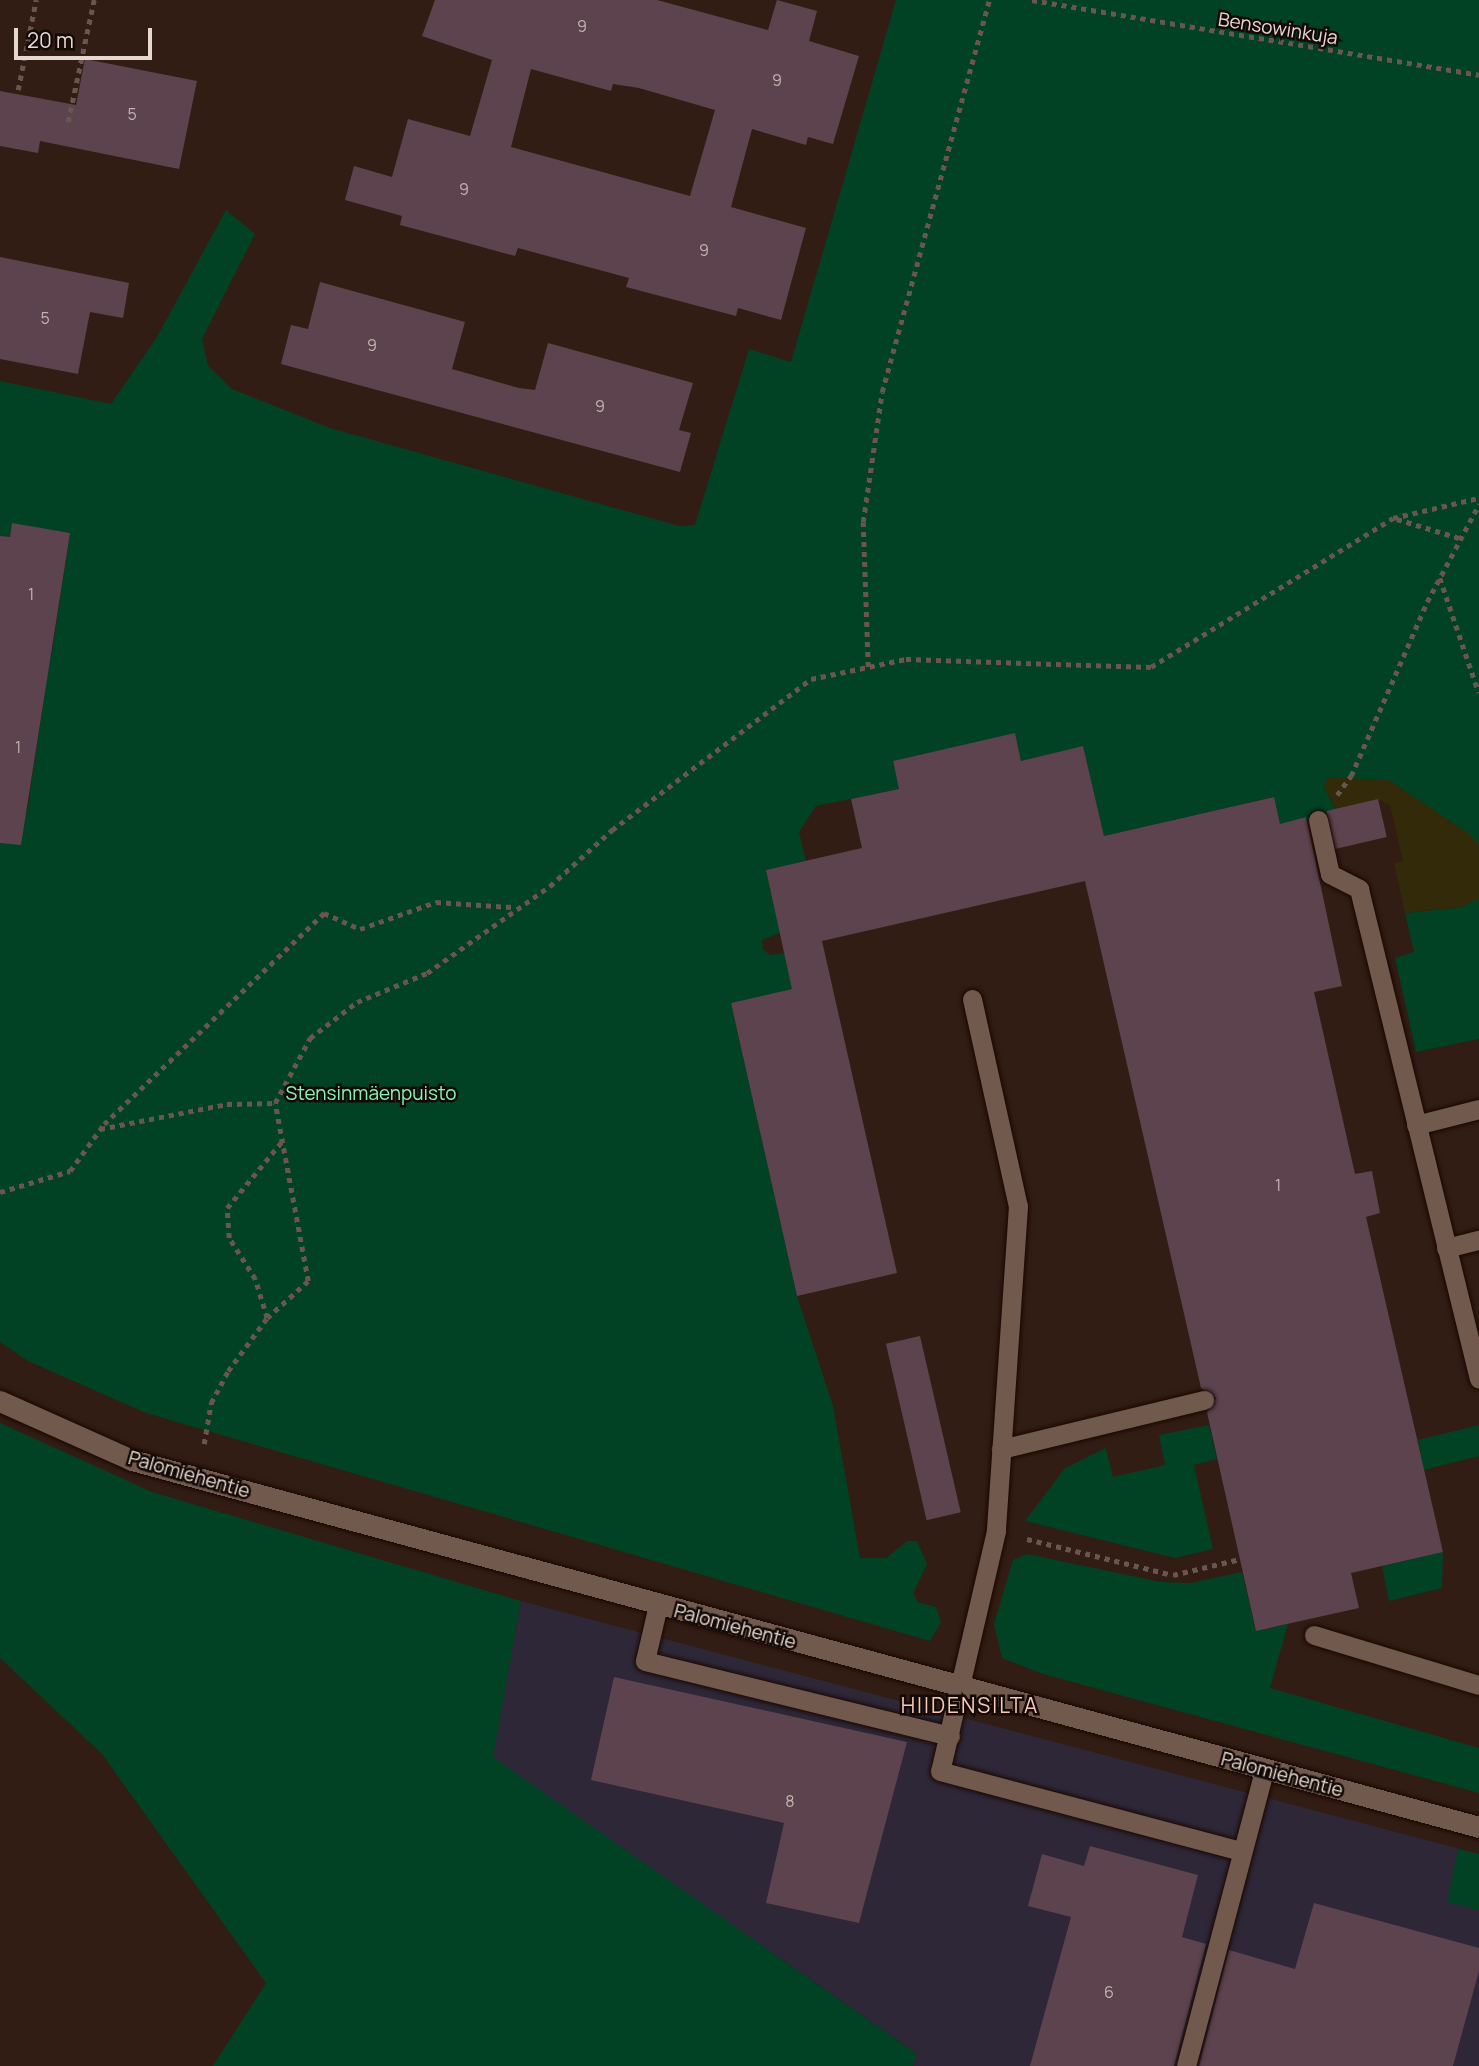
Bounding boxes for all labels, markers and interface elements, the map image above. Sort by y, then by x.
street label: Bensowinkuja [1217,8,1339,50]
scale bar [18,14,156,58]
house number: 9 [577,16,587,36]
text: 20 m [27,26,74,54]
house number: 9 [772,70,782,90]
house number: 5 [127,104,137,124]
house number: 9 [459,179,469,199]
house number: 9 [699,240,709,260]
house number: 5 [40,308,50,328]
house number: 9 [367,335,377,355]
house number: 9 [595,396,605,416]
house number: 1 [28,584,34,604]
house number: 1 [15,737,21,757]
park label: Stensinmäenpuisto [286,1083,456,1105]
house number: 1 [1275,1175,1281,1195]
street label: Palomiehentie [126,1447,252,1503]
street label: Palomiehentie [671,1600,799,1654]
district label: HIIDENSILTA [902,1692,1038,1718]
street label: Palomiehentie [1218,1748,1346,1802]
house number: 8 [785,1791,795,1811]
house number: 6 [1104,1982,1114,2002]

